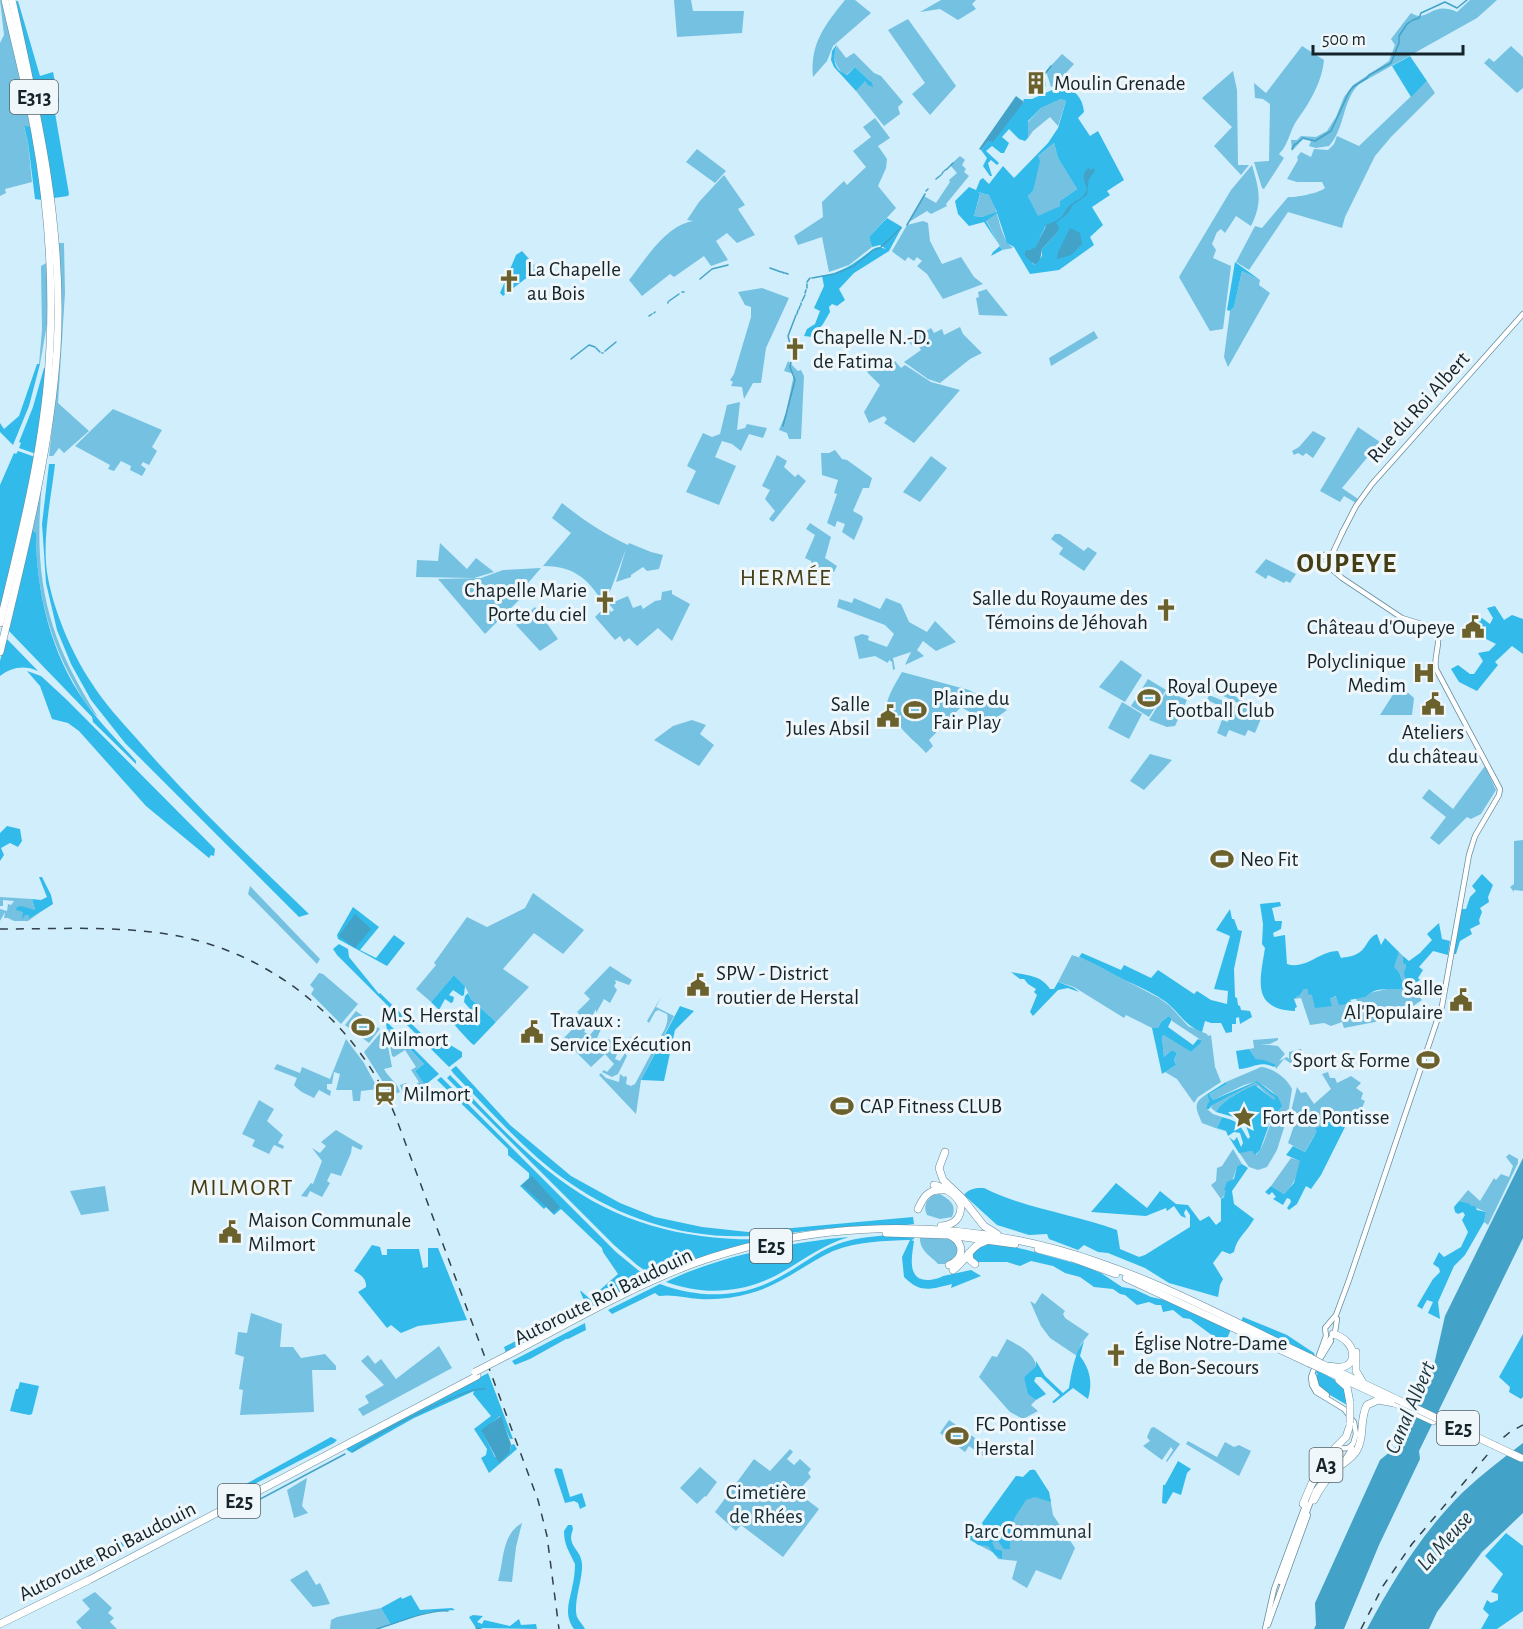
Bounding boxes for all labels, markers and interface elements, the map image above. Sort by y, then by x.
scale bar [1313,18,1463,56]
text: 500 m [1322,31,1366,49]
building icon: Moulin Grenade [1023,70,1049,96]
place label: Moulin Grenade [1054,73,1185,94]
road number: E313 [10,80,58,114]
place label: La Chapelle au Bois [527,259,621,304]
church icon: La Chapelle au Bois [496,268,522,294]
place label: Chapelle N.-D. de Fatima [813,327,930,372]
church icon: Chapelle N.-D. de Fatima [782,336,808,362]
street label: Rue du Roi Albert [1363,348,1474,467]
district label: OUPEYE [1296,550,1398,577]
district label: HERMÉE [740,564,832,590]
place label: Chapelle Marie Porte du ciel [464,580,587,625]
place label: Salle du Royaume des Témoins de Jéhovah [972,588,1148,633]
church icon: Chapelle Marie Porte du ciel [592,589,618,615]
church icon: Salle du Royaume des Témoins de Jéhovah [1153,597,1179,623]
public building icon: Château d'Oupeye [1460,614,1486,640]
place label: Château d'Oupeye [1307,617,1455,638]
place label: Polyclinique Medim [1306,651,1406,696]
hospital icon: Polyclinique Medim [1411,660,1437,686]
place label: Royal Oupeye Football Club [1167,676,1278,721]
sports icon: Royal Oupeye Football Club [1136,685,1162,711]
place label: Plaine du Fair Play [933,688,1010,733]
public building icon: Ateliers du château [1420,691,1446,717]
place label: Salle Jules Absil [786,694,870,739]
sports icon: Plaine du Fair Play [902,697,928,723]
public building icon: Salle Jules Absil [875,703,901,729]
place label: Ateliers du château [1388,722,1478,767]
sports icon: Neo Fit [1209,846,1235,872]
place label: Neo Fit [1240,849,1299,870]
place label: SPW - District routier de Herstal [716,963,859,1008]
public building icon: SPW - District routier de Herstal [685,972,711,998]
place label: Salle Al'Populaire [1344,978,1443,1023]
public building icon: Salle Al'Populaire [1448,987,1474,1013]
place label: M.S. Herstal Milmort [381,1005,479,1050]
place label: Travaux : Service Exécution [550,1010,692,1055]
sports icon: M.S. Herstal Milmort [350,1014,376,1040]
public building icon: Travaux : Service Exécution [519,1019,545,1045]
sports icon: Sport & Forme [1415,1047,1441,1073]
place label: Sport & Forme [1293,1050,1410,1071]
station icon: Milmort [372,1081,398,1107]
place label: Milmort [403,1084,471,1105]
sports icon: CAP Fitness CLUB [829,1093,855,1119]
place label: CAP Fitness CLUB [860,1096,1002,1117]
place icon: Fort de Pontisse [1231,1104,1257,1130]
place label: Fort de Pontisse [1262,1107,1389,1128]
district label: MILMORT [190,1176,294,1200]
place label: Maison Communale Milmort [248,1210,411,1255]
public building icon: Maison Communale Milmort [217,1219,243,1245]
road number: E25 [750,1229,792,1263]
street label: Autoroute Roi Baudouin [511,1244,696,1349]
place label: Église Notre-Dame de Bon-Secours [1134,1331,1287,1378]
church icon: Église Notre-Dame de Bon-Secours [1103,1342,1129,1368]
water label: Canal Albert [1381,1357,1440,1457]
road number: E25 [1437,1411,1479,1445]
place label: FC Pontisse Herstal [975,1414,1066,1459]
sports icon: FC Pontisse Herstal [944,1423,970,1449]
road number: A3 [1310,1448,1342,1482]
park label: Cimetière de Rhées [726,1482,806,1527]
road number: E25 [218,1484,260,1518]
street label: Autoroute Roi Baudouin [15,1498,199,1605]
water label: La Meuse [1413,1507,1477,1575]
park label: Parc Communal [964,1521,1092,1542]

